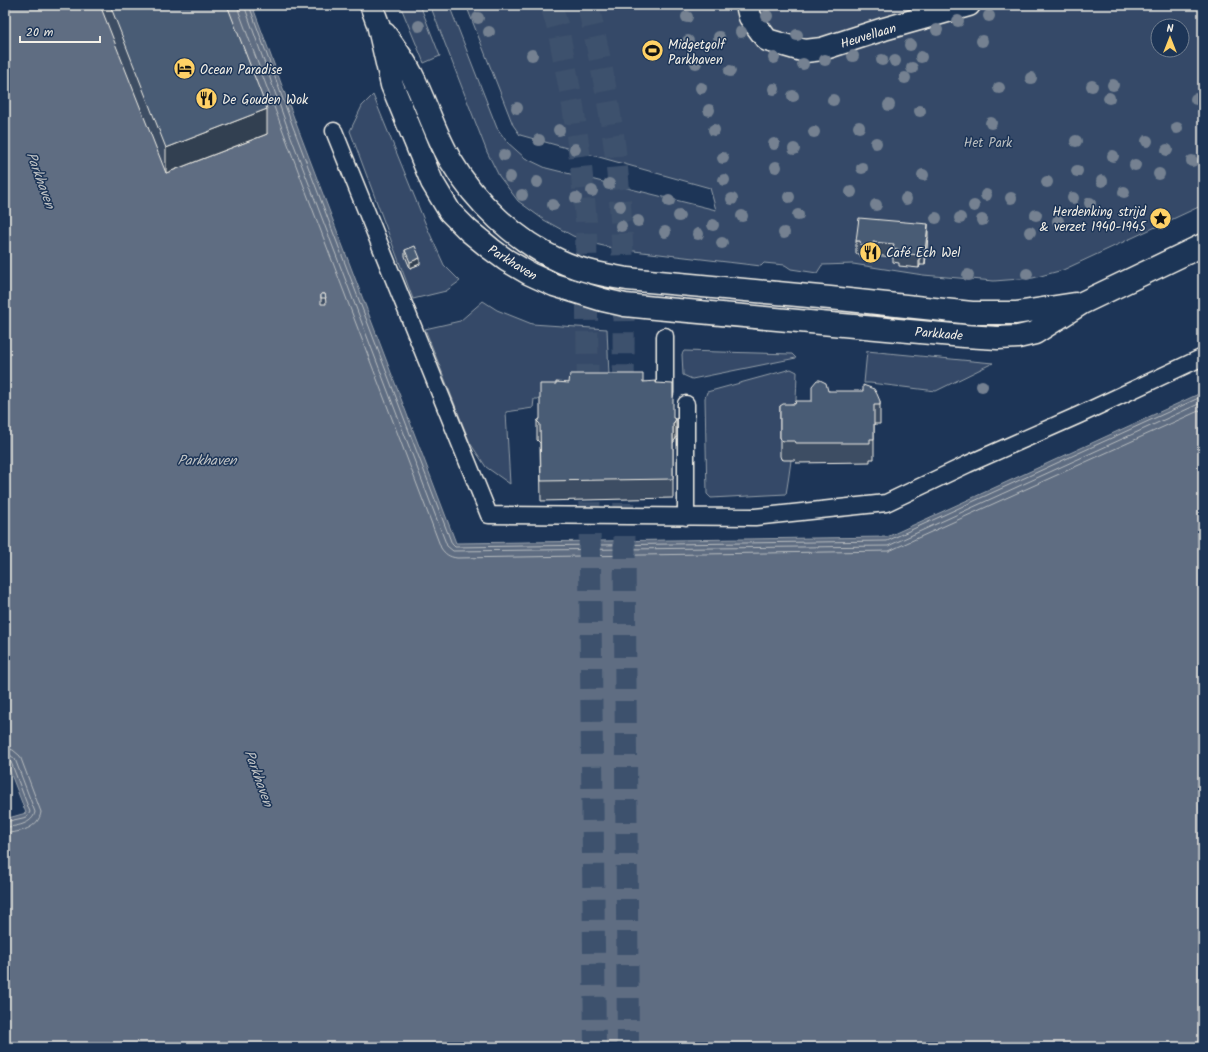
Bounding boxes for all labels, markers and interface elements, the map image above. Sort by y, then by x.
scale bar [20,18,100,44]
street label: Heuvellaan [838,18,899,55]
north arrow [1150,18,1190,58]
text: N [1167,20,1174,38]
text: 20 m [26,23,54,42]
place label: Midgetgolf Parkhaven [668,35,726,71]
sports icon: Midgetgolf Parkhaven [639,38,665,64]
hotel icon: Ocean Paradise [171,56,197,82]
place label: Ocean Paradise [200,60,283,81]
restaurant icon: De Gouden Wok [193,86,219,112]
place label: De Gouden Wok [222,90,309,111]
park label: Het Park [964,133,1013,154]
water label: Parkhaven [20,149,61,213]
place label: Herdenking strijd & verzet 1940-1945 [1040,202,1147,238]
place icon: Herdenking strijd & verzet 1940-1945 [1148,205,1174,231]
restaurant icon: Café Ech Wel [858,239,884,265]
street label: Parkhaven [483,240,541,287]
place label: Café Ech Wel [886,243,960,264]
street label: Parkkade [914,322,964,347]
water label: Parkhaven [177,450,238,472]
water label: Parkhaven [238,747,279,811]

